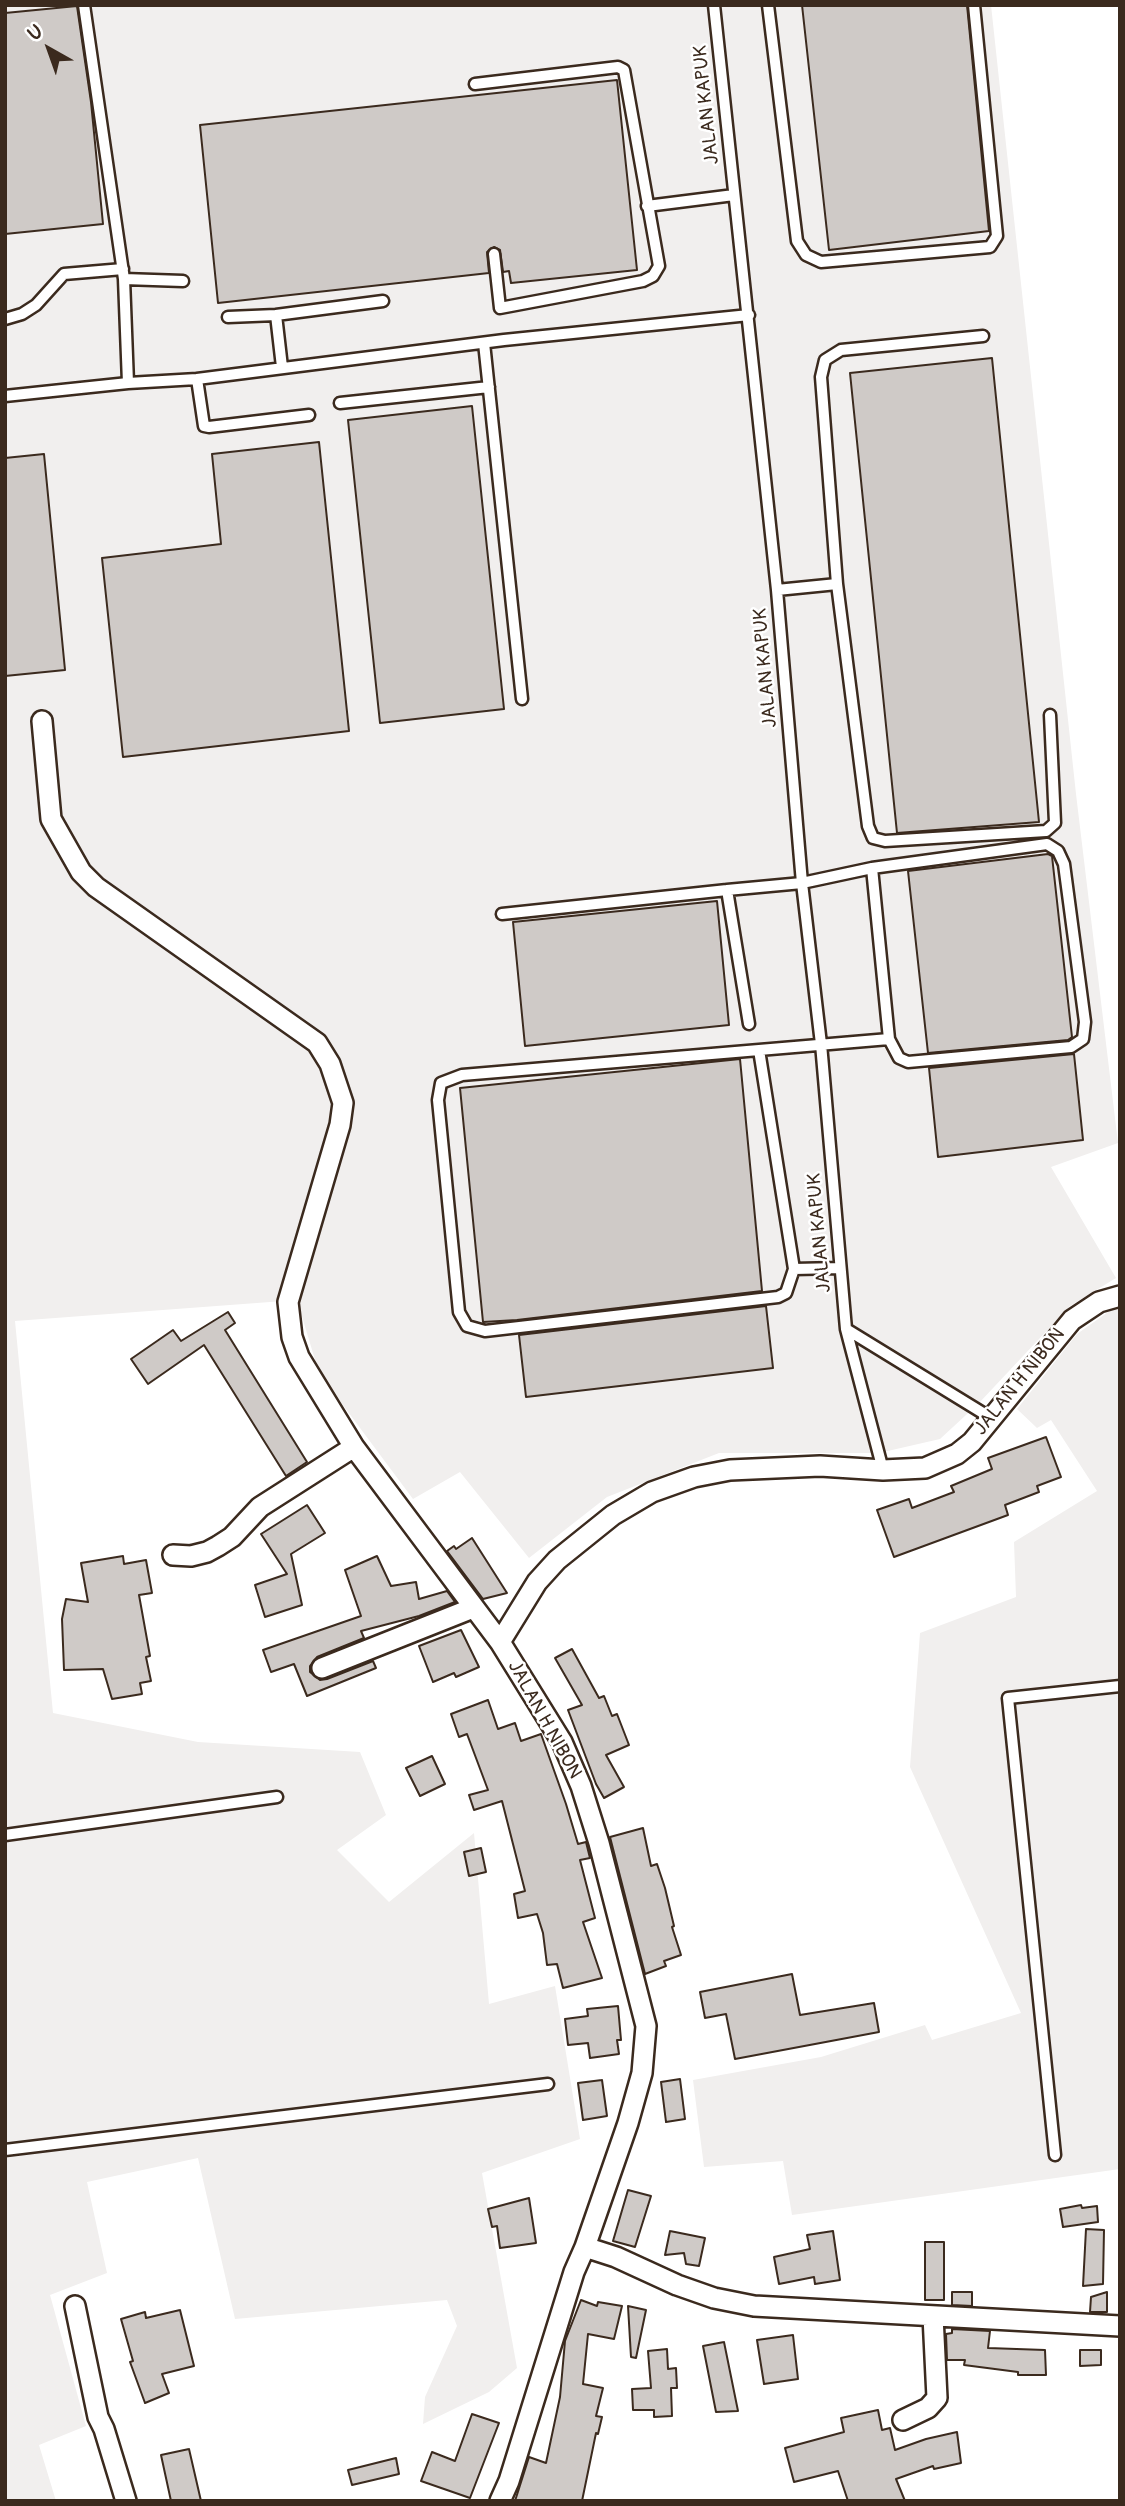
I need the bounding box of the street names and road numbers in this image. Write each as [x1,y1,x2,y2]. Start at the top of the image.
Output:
street label: JALAN KAPUK [689,44,725,166]
street label: JALAN KAPUK [749,607,783,729]
street label: JALAN KAPUK [803,1172,837,1294]
street label: JALAN H NIBON [970,1324,1070,1440]
street label: JALAN H NIBON [502,1657,586,1783]

